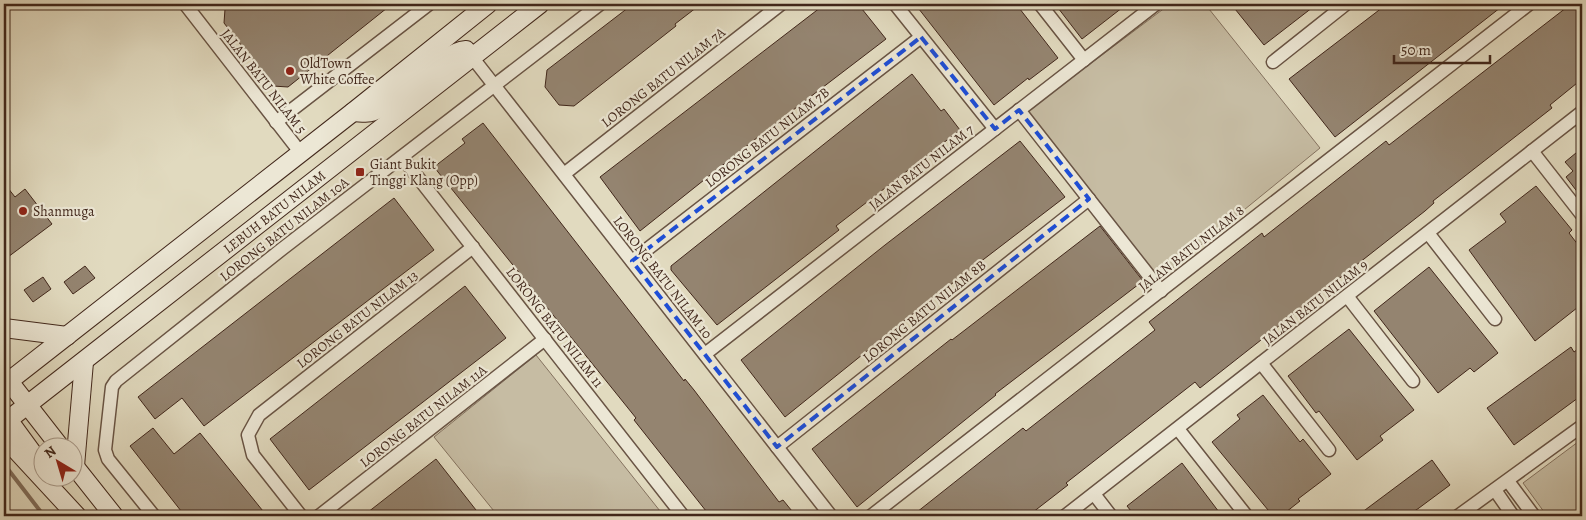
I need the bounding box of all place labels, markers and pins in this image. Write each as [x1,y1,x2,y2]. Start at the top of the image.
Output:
place label: OldTown White Coffee [299,54,375,89]
marker: OldTown White Coffee [284,65,296,77]
place label: Giant Bukit Tinggi Klang (Opp) [370,155,478,190]
marker: Giant Bukit Tinggi Klang (Opp) [354,166,366,178]
place label: Shanmuga [33,202,95,221]
marker: Shanmuga [17,205,29,217]

